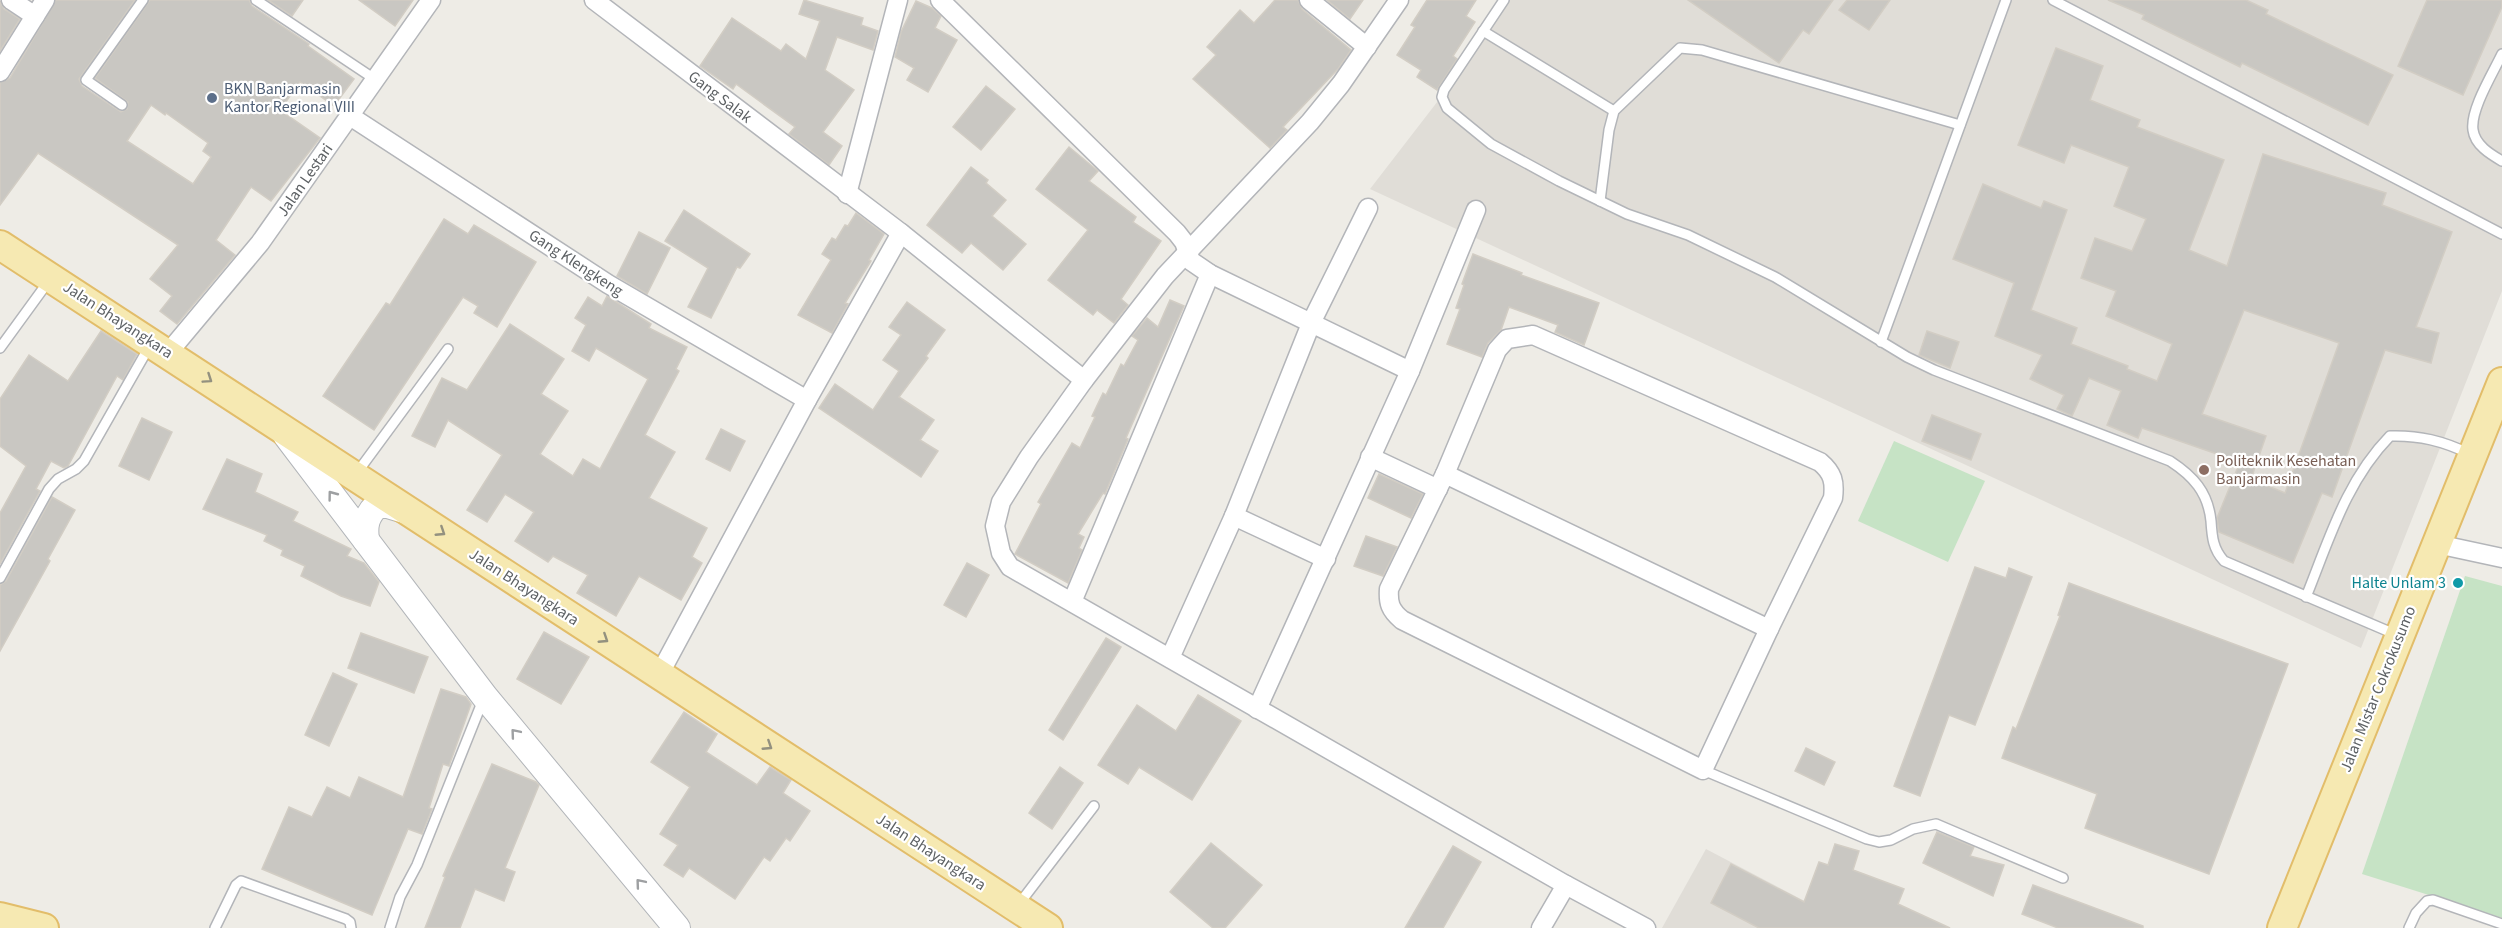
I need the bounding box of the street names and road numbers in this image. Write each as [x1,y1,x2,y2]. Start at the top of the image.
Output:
street label: Gang Salak [684,66,756,128]
street label: Jalan Lestari [272,139,338,221]
street label: Gang Klengkeng [525,224,627,302]
street label: Jalan Bhayangkara [59,276,177,364]
street label: Jalan Bhayangkara [465,543,583,631]
street label: Jalan Mistar Cokrokusumo [2335,603,2421,775]
street label: Jalan Bhayangkara [872,808,990,896]

